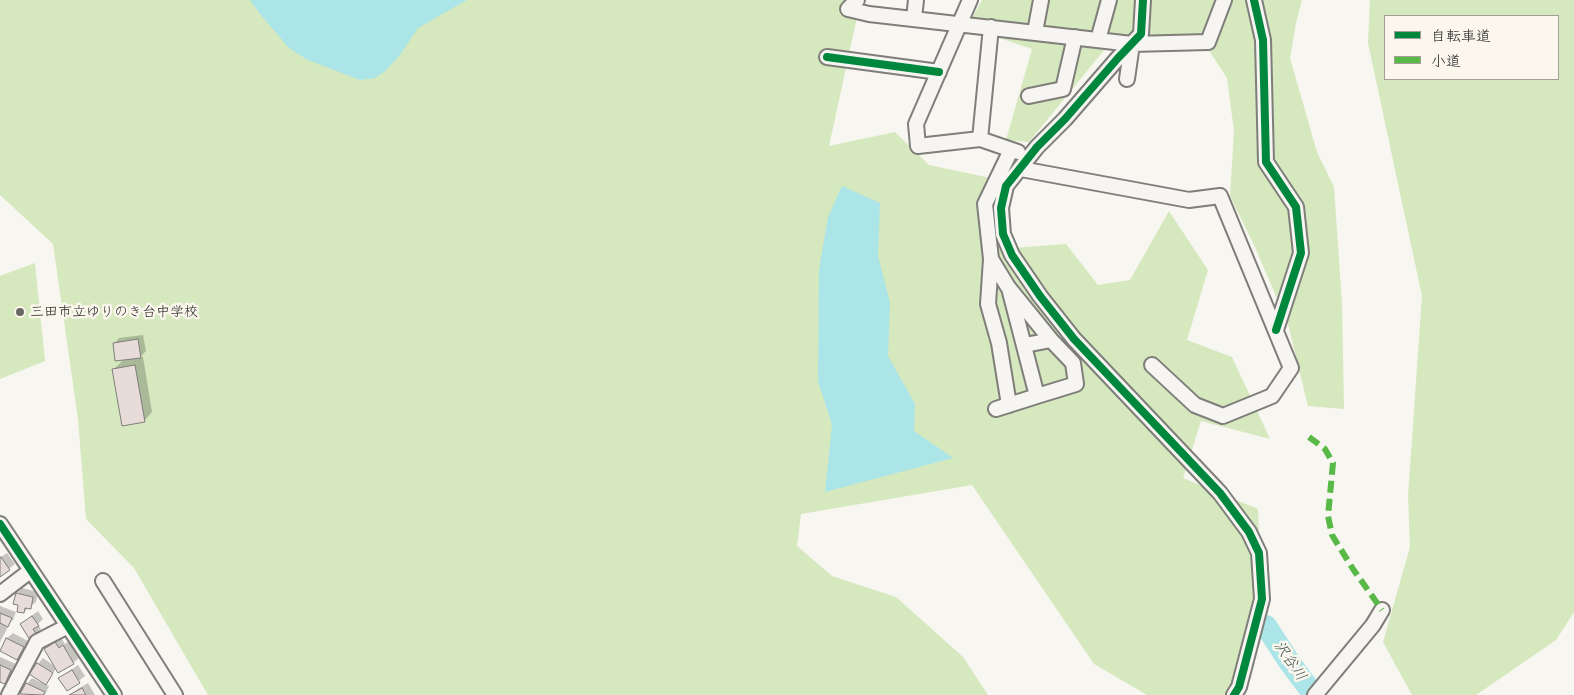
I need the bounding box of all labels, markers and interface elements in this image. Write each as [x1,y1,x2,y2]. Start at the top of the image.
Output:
legend [1384,15,1559,80]
text: 自転車道 [1431,27,1491,45]
text: 小道 [1431,52,1461,70]
place label: 三田市立ゆりのき台中学校 [30,304,198,320]
marker: 三田市立ゆりのき台中学校 [14,306,26,318]
water label: 沢谷川 [1270,637,1310,685]

